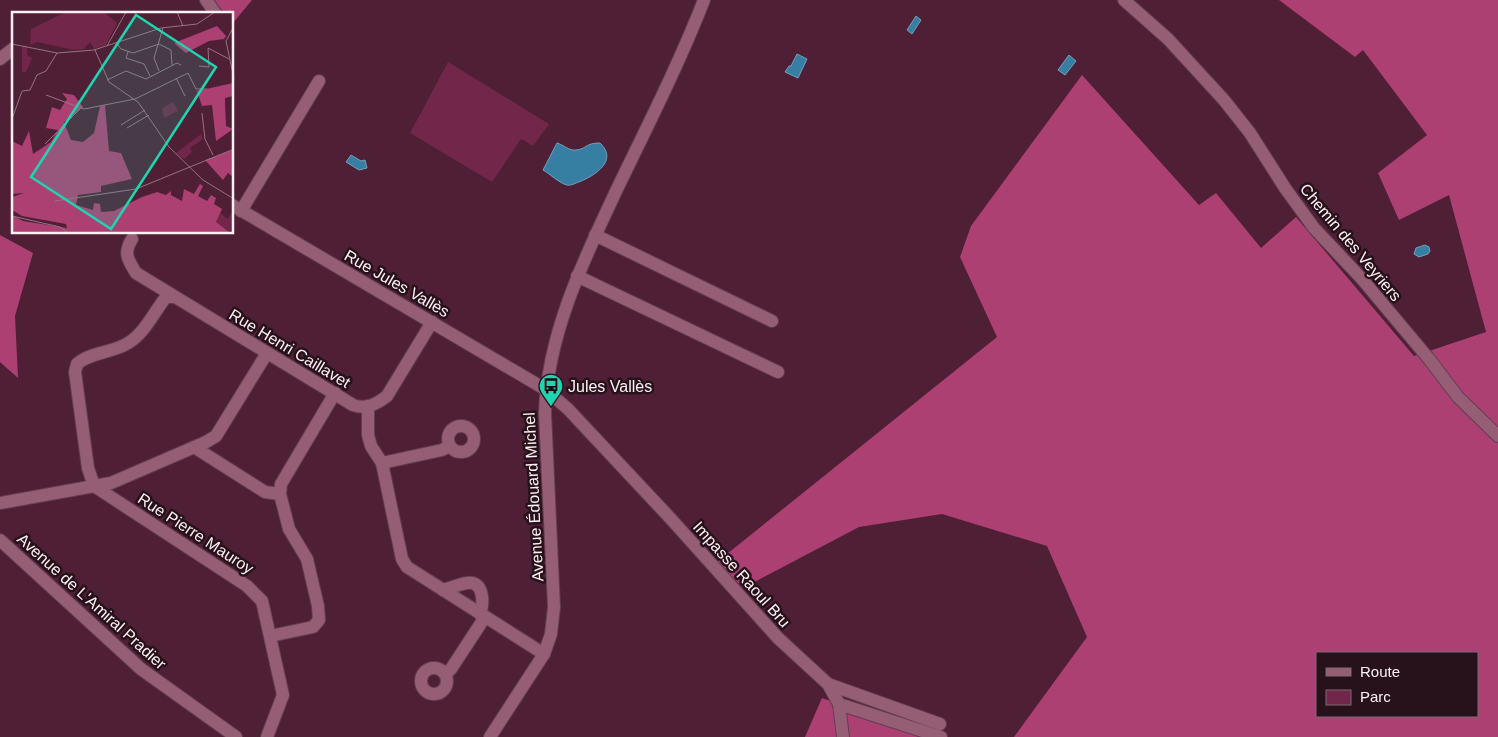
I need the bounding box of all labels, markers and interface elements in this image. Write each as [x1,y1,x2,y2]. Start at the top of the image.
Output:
inset map [12,12,234,234]
street label: Chemin des Veyriers [1297,180,1405,304]
street label: Rue Jules Vallès [341,247,452,320]
street label: Rue Henri Caillavet [226,306,354,391]
bus stop icon: Jules Vallès [538,373,564,407]
place label: Jules Vallès [568,378,652,395]
street label: Avenue Édouard Michel [520,412,546,582]
street label: Rue Pierre Mauroy [135,490,257,577]
street label: Impasse Raoul Bru [690,518,793,631]
street label: Avenue de L'Amiral Pradier [14,530,170,673]
legend [1316,652,1478,717]
text: Route [1360,663,1400,680]
text: Parc [1360,688,1391,705]

